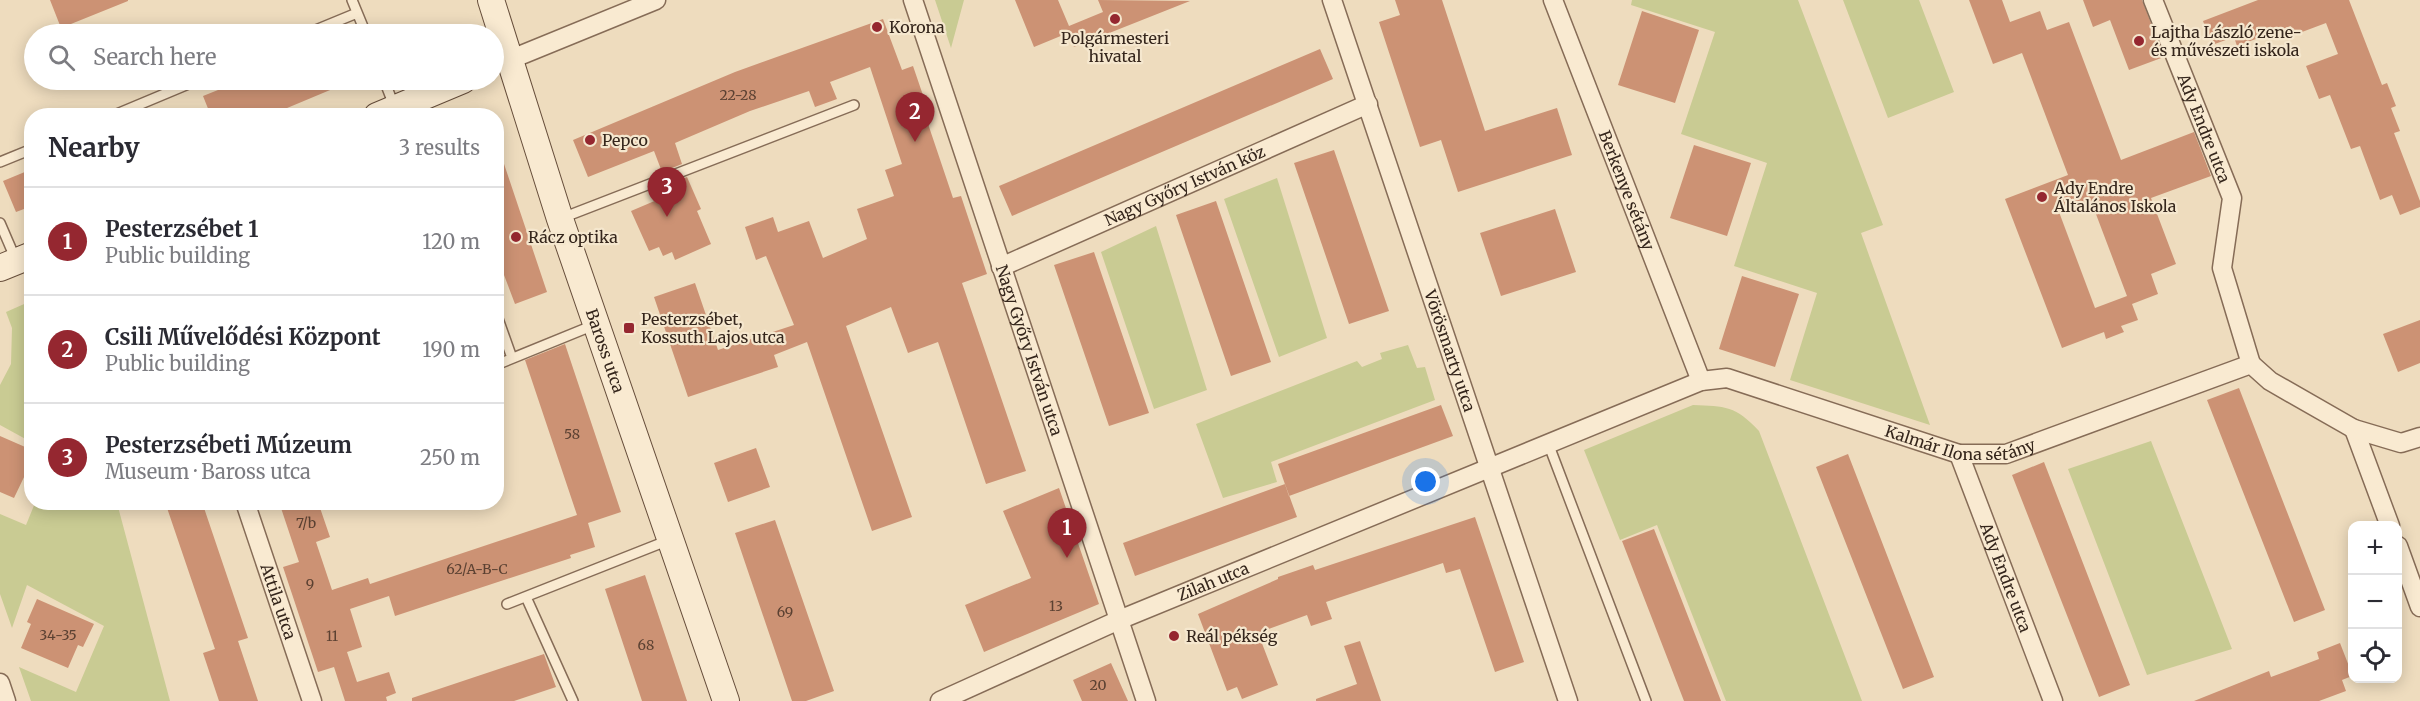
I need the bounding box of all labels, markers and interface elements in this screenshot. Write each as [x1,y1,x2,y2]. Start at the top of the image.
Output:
marker: Polgármesteri hivatal [1108,12,1122,26]
place label: Korona [889,17,945,37]
marker: Korona [870,20,884,34]
place label: Lajtha László zene- és művészeti iskola [2151,22,2302,60]
search box [24,24,504,90]
place label: Polgármesteri hivatal [1061,28,1169,66]
marker: Lajtha László zene- és művészeti iskola [2132,34,2146,48]
icon: search [45,41,78,74]
text: Search here [93,43,216,71]
street label: Ady Endre utca [2173,70,2235,186]
house number: 22-28 [719,86,757,104]
pin: 2 [896,92,934,142]
street label: Berkenye sétány [1595,127,1659,253]
place label: Pepco [602,130,648,150]
text: Nearby [48,131,140,164]
marker: Pepco [583,133,597,147]
text: 3 results [399,135,480,160]
street label: Nagy Győry István köz [1101,141,1268,230]
pin: 3 [648,168,686,217]
place label: Ady Endre Általános Iskola [2053,178,2177,216]
marker: Ady Endre Általános Iskola [2035,190,2049,204]
text: Pesterzsébet 1 [105,215,259,243]
place label: Rácz optika [528,227,618,247]
text: 1 [63,229,72,254]
text: 120 m [422,229,480,254]
marker: Rácz optika [509,230,523,244]
text: Public building [105,243,250,268]
street label: Nagy Győry István utca [992,262,1067,439]
street label: Vörösmarty utca [1420,286,1480,414]
street label: Baross utca [582,306,629,396]
place label: Pesterzsébet, Kossuth Lajos utca [641,309,785,347]
marker: Pesterzsébet, Kossuth Lajos utca [622,321,636,335]
text: Csili Művelődési Központ [105,323,381,351]
text: 2 [62,337,73,362]
text: 190 m [422,337,480,362]
text: Public building [105,351,250,376]
street label: Kalmár Ilona sétány [1883,420,2039,465]
house number: 58 [564,425,580,443]
text: Pesterzsébeti Múzeum [105,431,352,459]
text: 3 [62,445,73,470]
text: 250 m [420,445,480,470]
text: Museum · Baross utca [105,459,311,484]
your location [1411,467,1440,496]
pin: 1 [1048,508,1086,558]
house number: 7/b [296,514,316,532]
street label: Ady Endre utca [1976,519,2036,635]
map controls [2348,521,2402,683]
button: + [2348,521,2402,575]
street label: Zilah utca [1174,558,1252,605]
street label: Attila utca [256,560,301,642]
house number: 62/A-B-C [446,560,508,578]
house number: 9 [306,575,314,593]
button: − [2348,575,2402,629]
house number: 13 [1049,597,1063,615]
house number: 69 [777,603,793,621]
house number: 34-35 [39,626,77,644]
place label: Reál pékség [1186,626,1278,646]
house number: 11 [326,627,338,645]
marker: Reál pékség [1167,629,1181,643]
button: locate [2348,629,2402,683]
house number: 68 [638,636,654,654]
house number: 20 [1089,676,1107,694]

